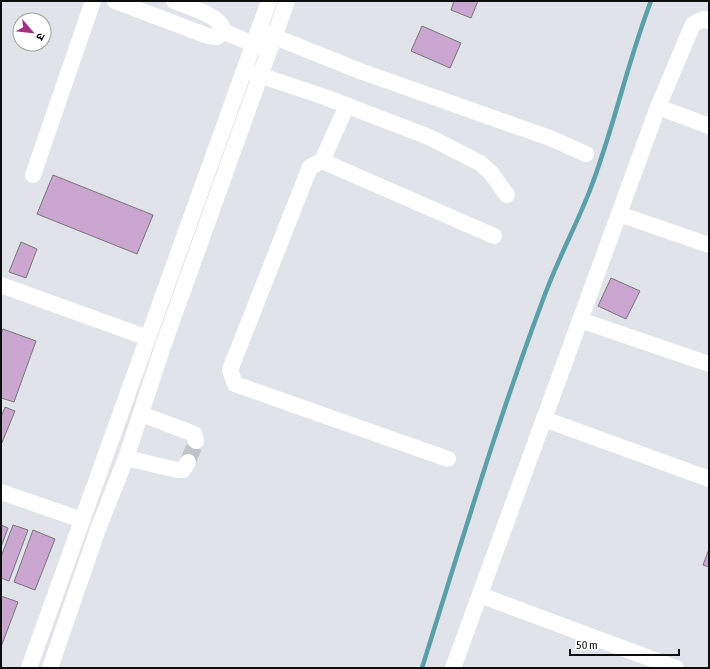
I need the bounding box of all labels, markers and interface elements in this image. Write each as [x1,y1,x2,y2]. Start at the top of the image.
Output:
north arrow [12,12,52,52]
text: उ [34,31,48,43]
scale bar [570,631,679,657]
text: 50 m [576,638,598,652]

